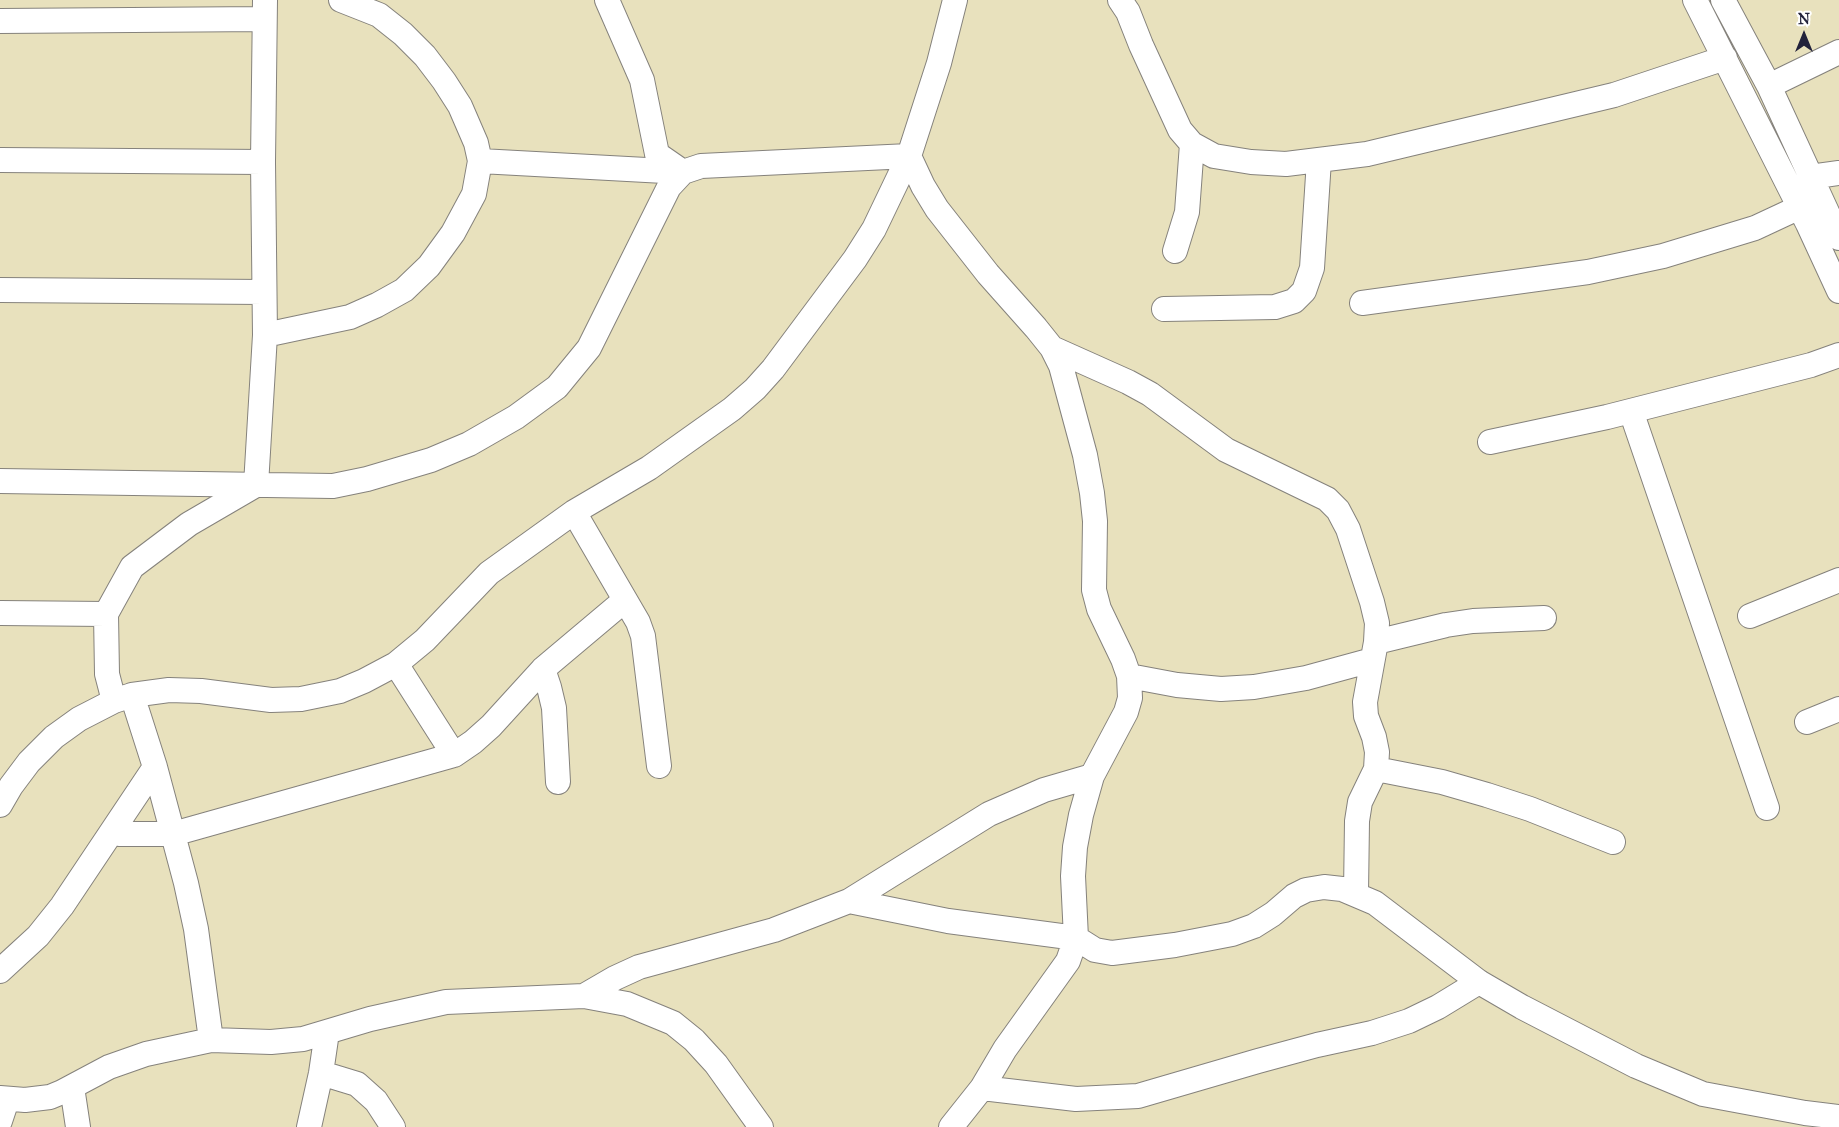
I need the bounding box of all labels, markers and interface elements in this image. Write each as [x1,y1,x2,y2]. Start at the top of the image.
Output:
north arrow [1779,10,1829,60]
text: N [1798,11,1810,28]

